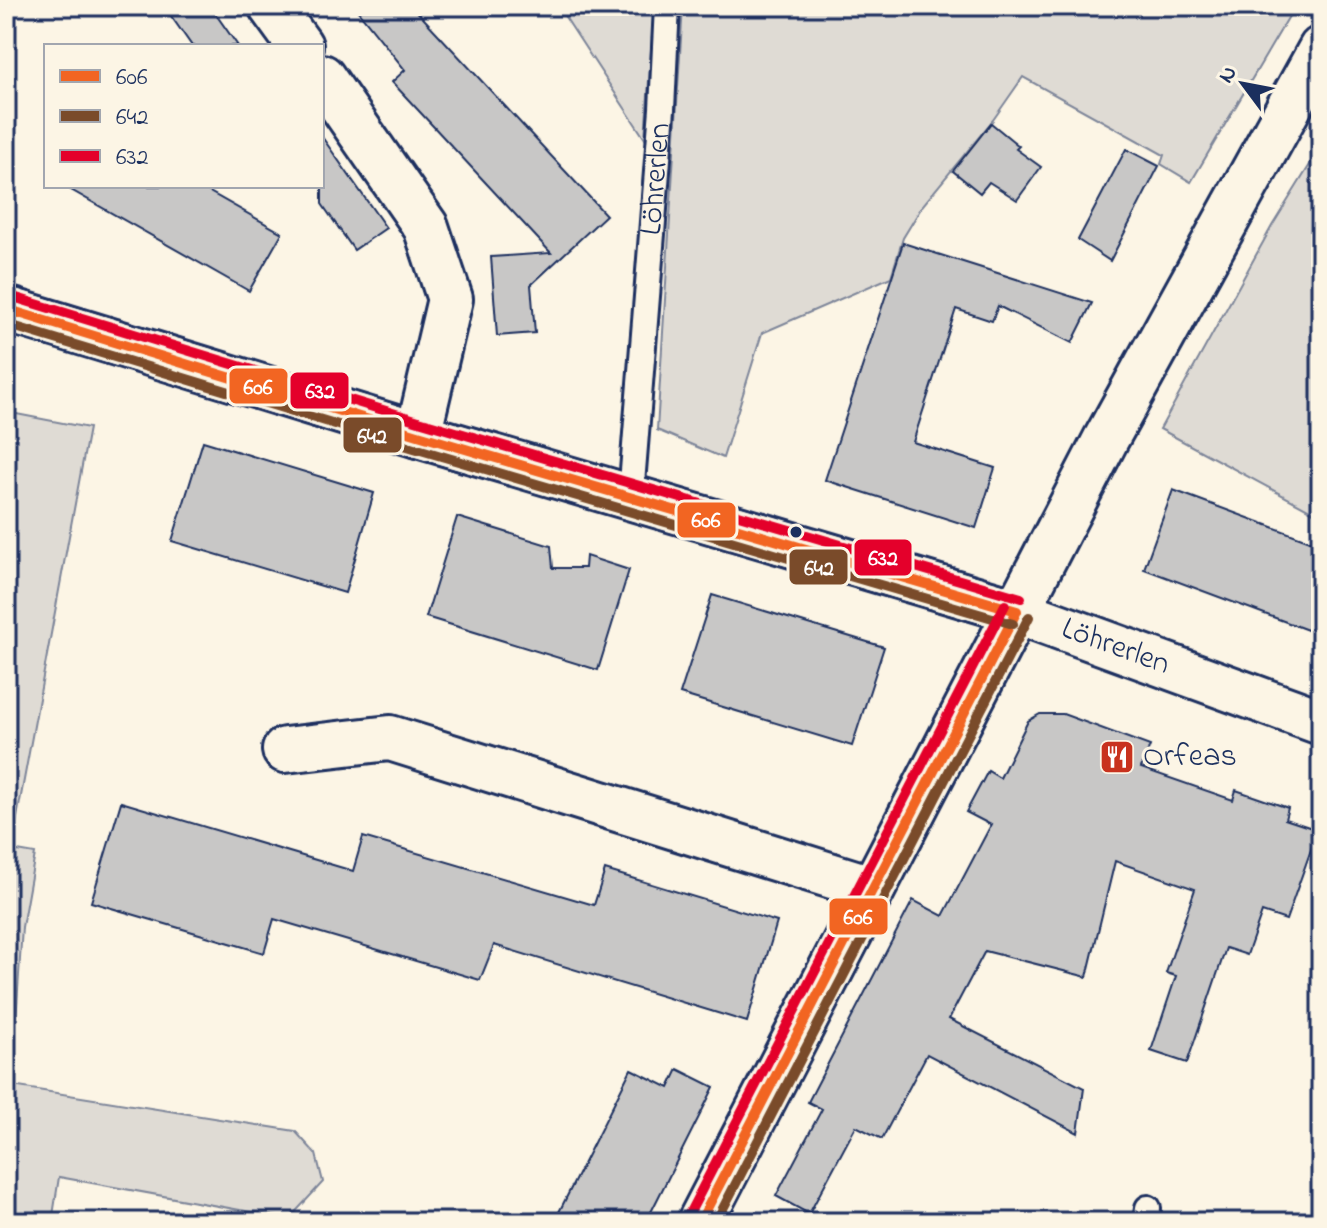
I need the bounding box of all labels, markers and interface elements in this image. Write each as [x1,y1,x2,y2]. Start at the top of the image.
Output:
legend [44,44,324,188]
north arrow [1203,44,1283,124]
text: N [1211,60,1246,90]
text: 606 [116,61,148,96]
text: 642 [116,101,148,136]
street label: Löhrerlen [628,121,684,237]
text: 632 [116,141,148,176]
line badge: 606 [228,367,289,405]
line badge: 632 [289,371,350,410]
text: 606 [244,373,273,405]
text: 632 [305,377,335,409]
line badge: 642 [342,416,403,454]
text: 642 [357,422,387,454]
line badge: 606 [676,501,737,539]
text: 606 [692,506,721,538]
unlabelled marker [788,524,804,540]
line badge: 632 [853,538,913,577]
text: 632 [868,544,898,576]
line badge: 642 [788,548,849,586]
text: 642 [804,554,834,586]
street label: Löhrerlen [1055,606,1176,688]
place label: Orfeas [1143,734,1237,781]
restaurant icon: Orfeas [1098,738,1136,776]
line badge: 606 [828,897,889,936]
text: 606 [844,903,873,935]

